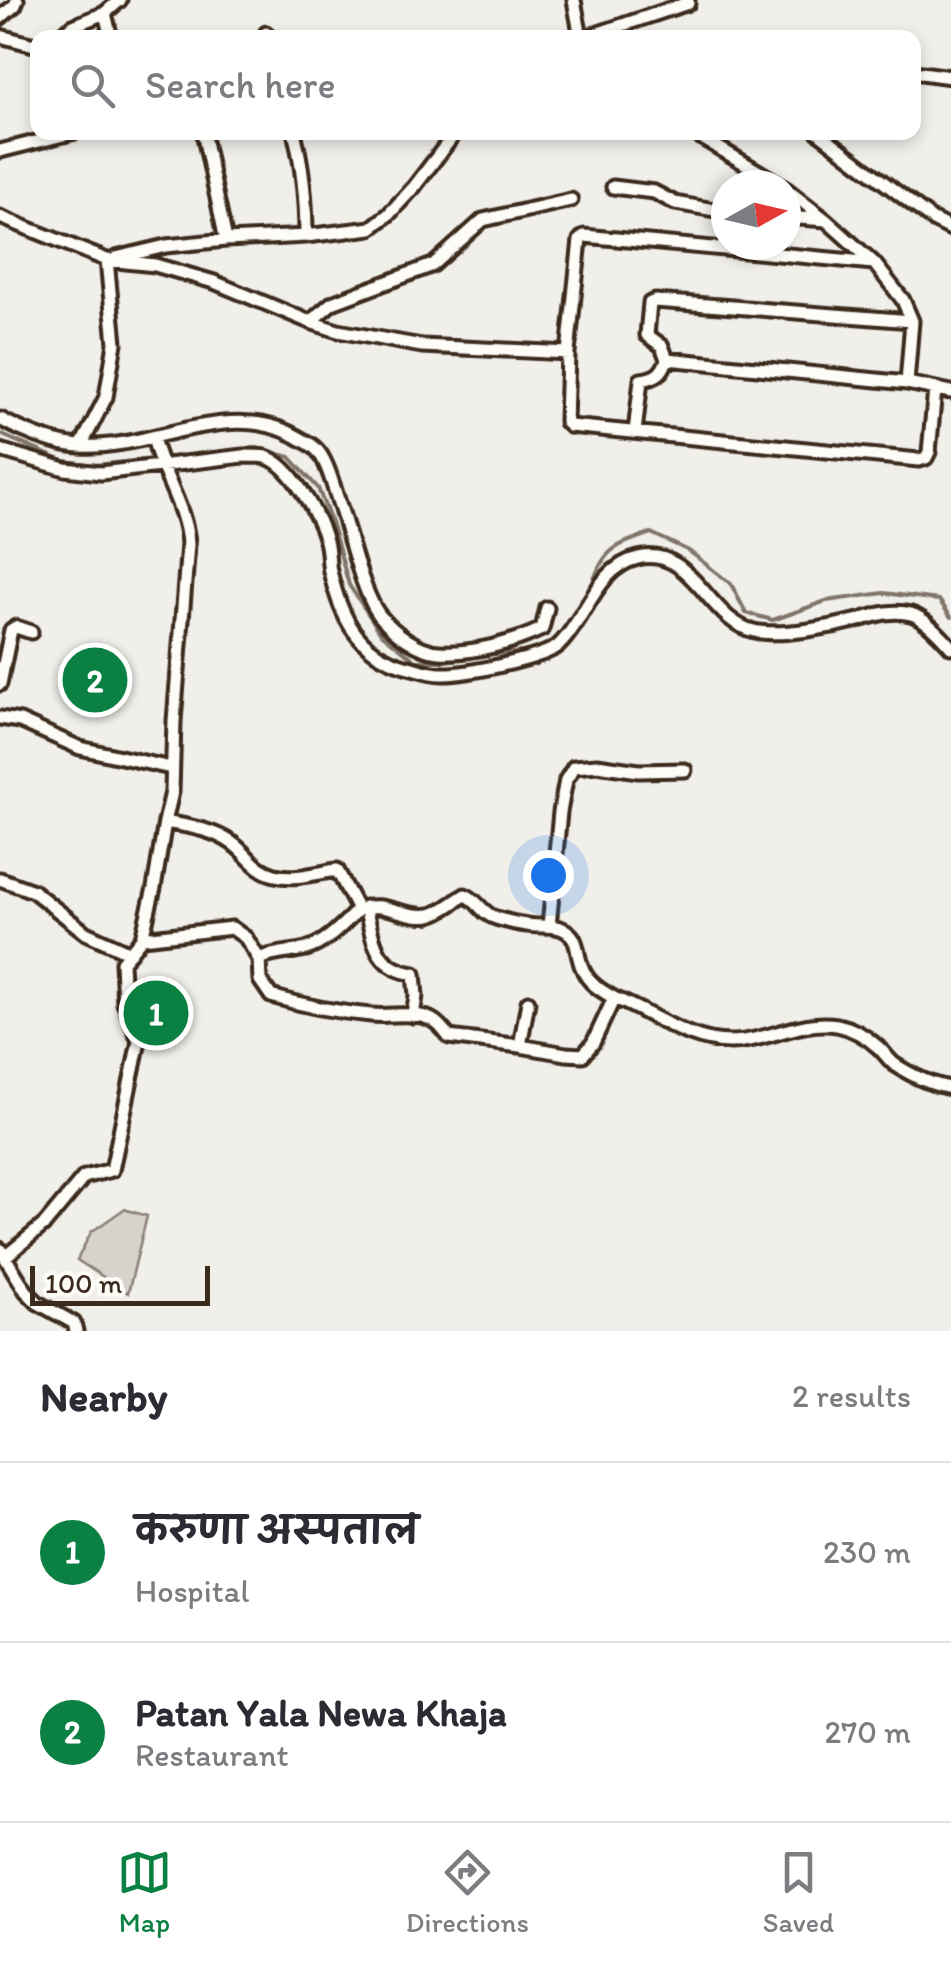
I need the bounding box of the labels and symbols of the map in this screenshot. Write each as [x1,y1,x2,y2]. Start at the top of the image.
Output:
north arrow [711,170,801,260]
pin: 2 [62,642,128,718]
your location [523,850,574,901]
pin: 1 [124,976,188,1050]
scale bar [30,1261,210,1306]

